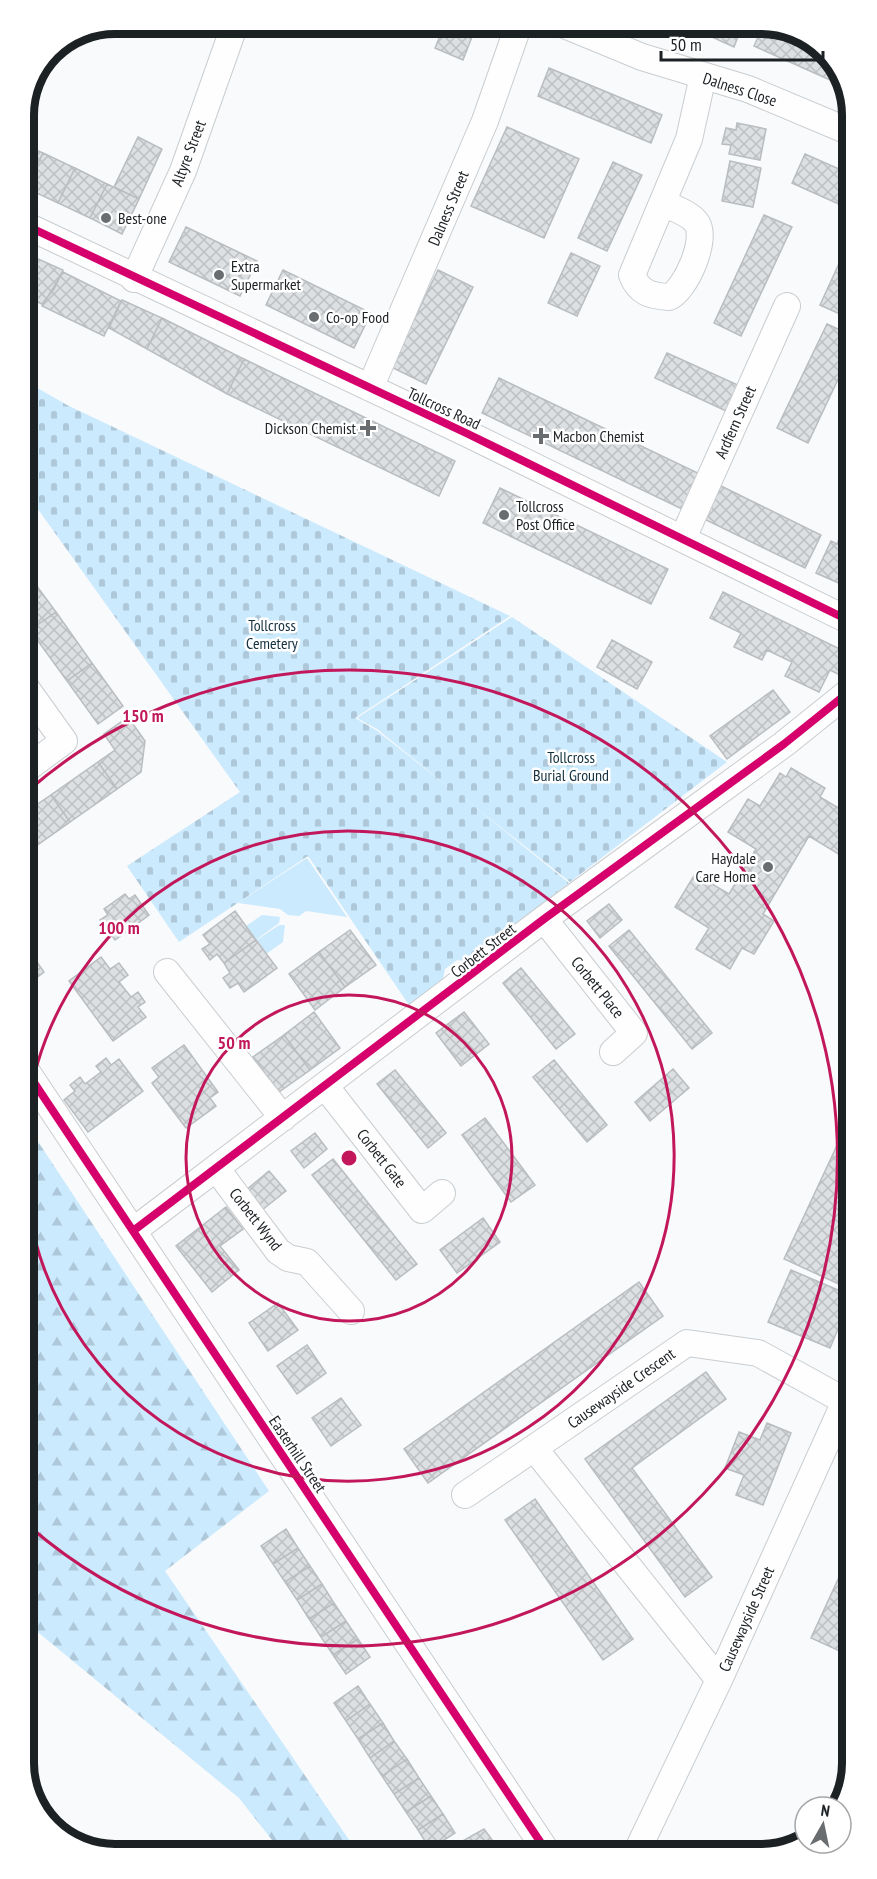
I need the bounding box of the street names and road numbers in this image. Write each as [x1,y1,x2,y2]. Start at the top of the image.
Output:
street label: Dalness Close [701,68,779,110]
street label: Altyre Street [166,117,210,189]
street label: Dalness Street [423,167,473,248]
street label: Tollcross Road [404,382,484,434]
street label: Ardfern Street [710,382,760,461]
street label: Corbett Street [446,918,520,982]
street label: Corbett Place [567,952,629,1022]
street label: Corbett Gate [353,1125,411,1191]
street label: Corbett Wynd [225,1184,287,1254]
street label: Causewayside Crescent [563,1343,679,1433]
street label: Easterhill Street [265,1412,331,1497]
street label: Causewayside Street [714,1563,778,1675]

